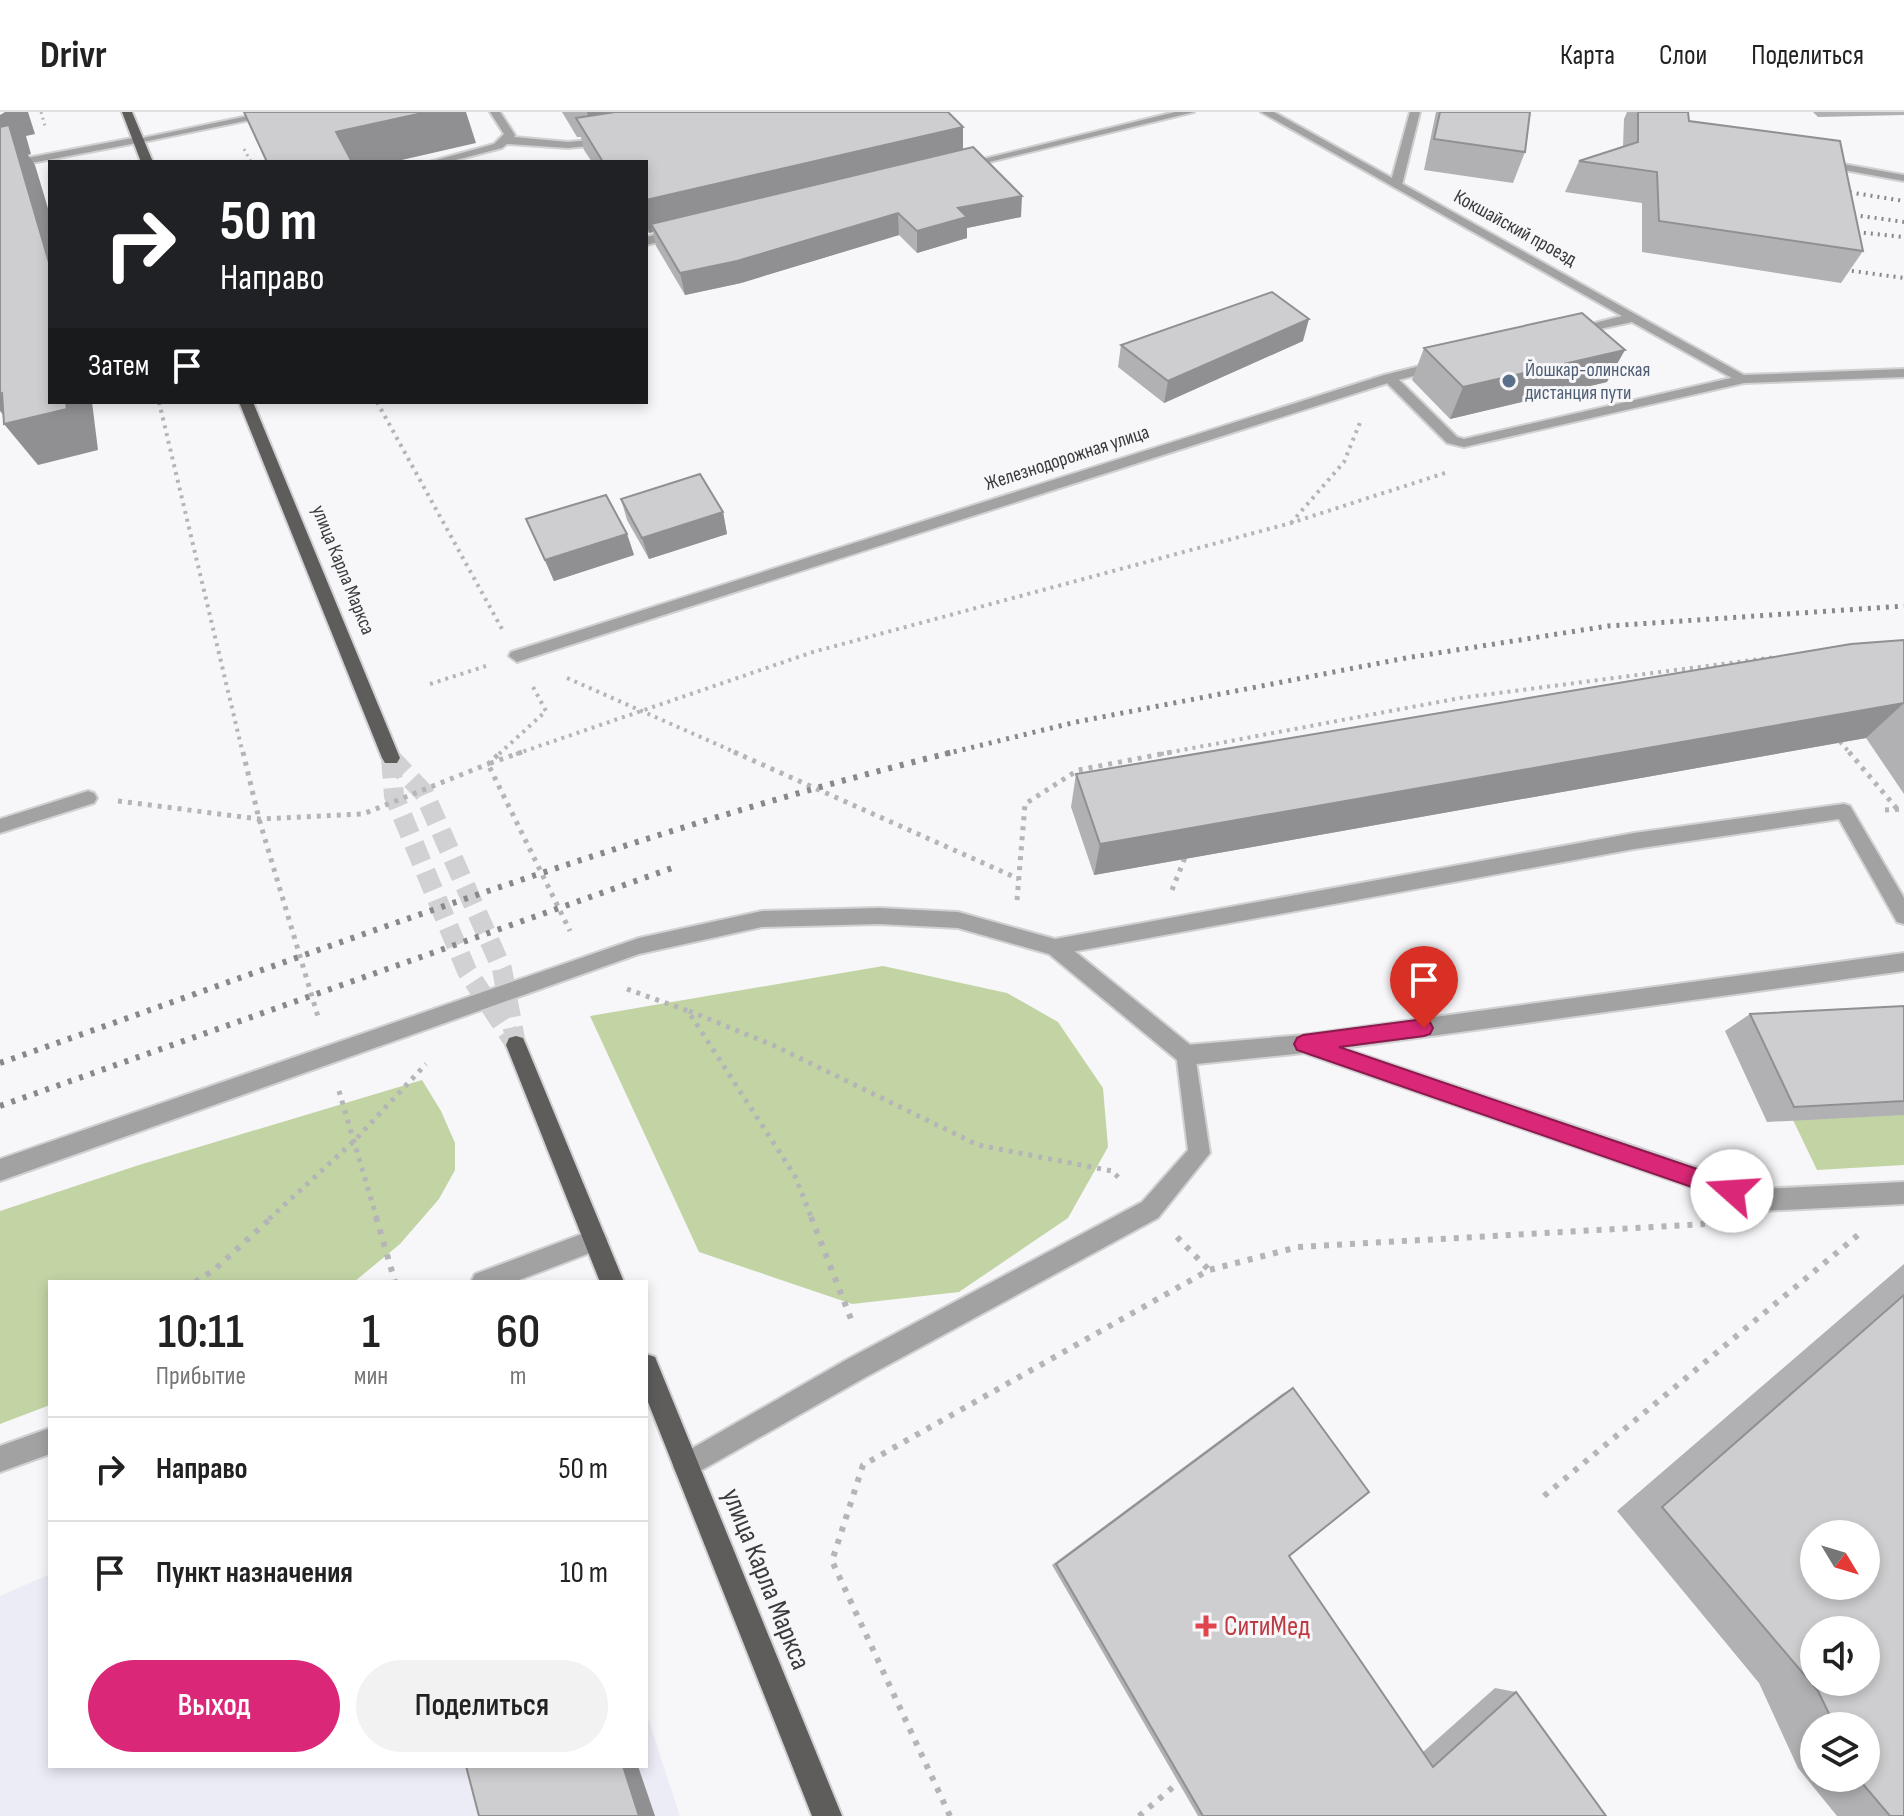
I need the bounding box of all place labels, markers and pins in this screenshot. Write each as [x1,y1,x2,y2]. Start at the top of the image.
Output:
place label: Йошкар-олинская дистанция пути [1525,358,1650,405]
marker: Йошкар-олинская дистанция пути [1500,372,1518,390]
pin [1390,946,1458,1028]
place label: СитиМед [1224,1610,1310,1643]
marker: СитиМед [1195,1615,1217,1637]

